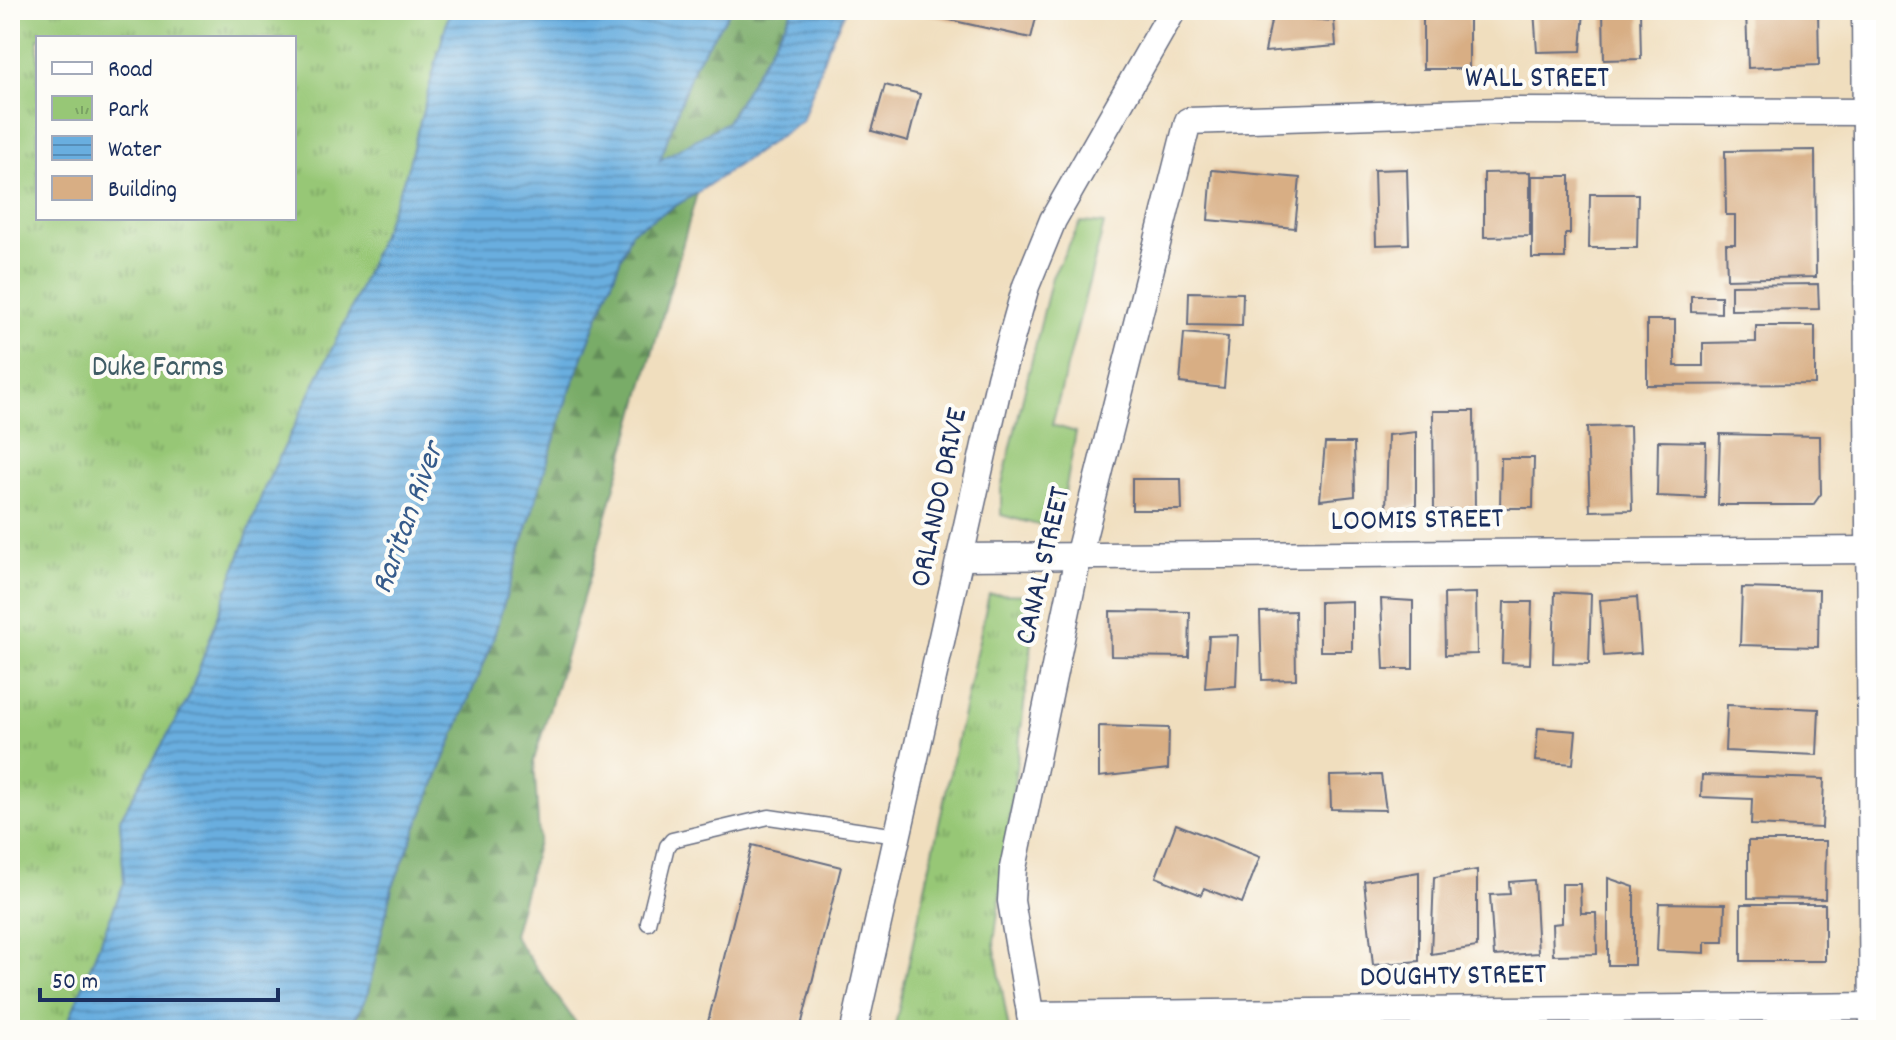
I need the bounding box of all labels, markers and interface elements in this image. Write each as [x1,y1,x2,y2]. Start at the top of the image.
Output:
legend [36,36,296,220]
text: Road [108,54,153,88]
street label: WALL STREET [1465,59,1609,102]
text: Park [108,94,149,128]
text: Water [108,134,161,168]
text: Building [108,174,177,208]
park label: Duke Farms [92,348,224,391]
street label: ORLANDO DRIVE [901,404,981,592]
water label: Raritan River [361,434,460,601]
street label: CANAL STREET [1006,483,1084,649]
street label: LOOMIS STREET [1330,499,1504,545]
scale bar [40,952,278,1002]
street label: DOUGHTY STREET [1359,955,1547,1001]
text: 50 m [52,966,98,1000]

